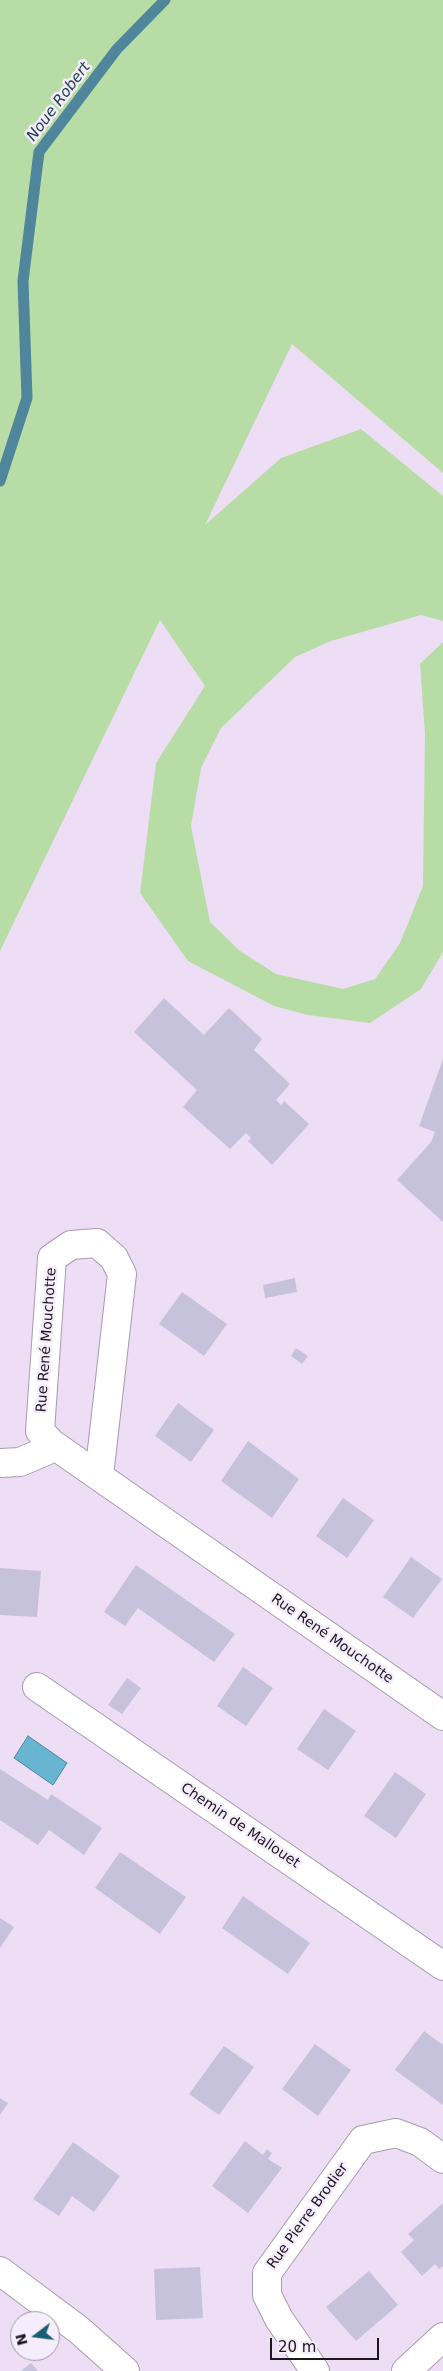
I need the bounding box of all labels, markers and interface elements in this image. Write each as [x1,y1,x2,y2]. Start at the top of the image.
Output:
water label: Noue Robert [23,59,95,145]
street label: Rue René Mouchotte [34,1267,60,1413]
street label: Rue René Mouchotte [268,1591,396,1687]
street label: Chemin de Mallouet [177,1780,303,1872]
street label: Rue Pierre Brodier [264,2160,352,2272]
north arrow [10,2311,60,2361]
scale bar [273,2328,382,2360]
text: N [12,2332,31,2347]
text: 20 m [278,2338,316,2356]

